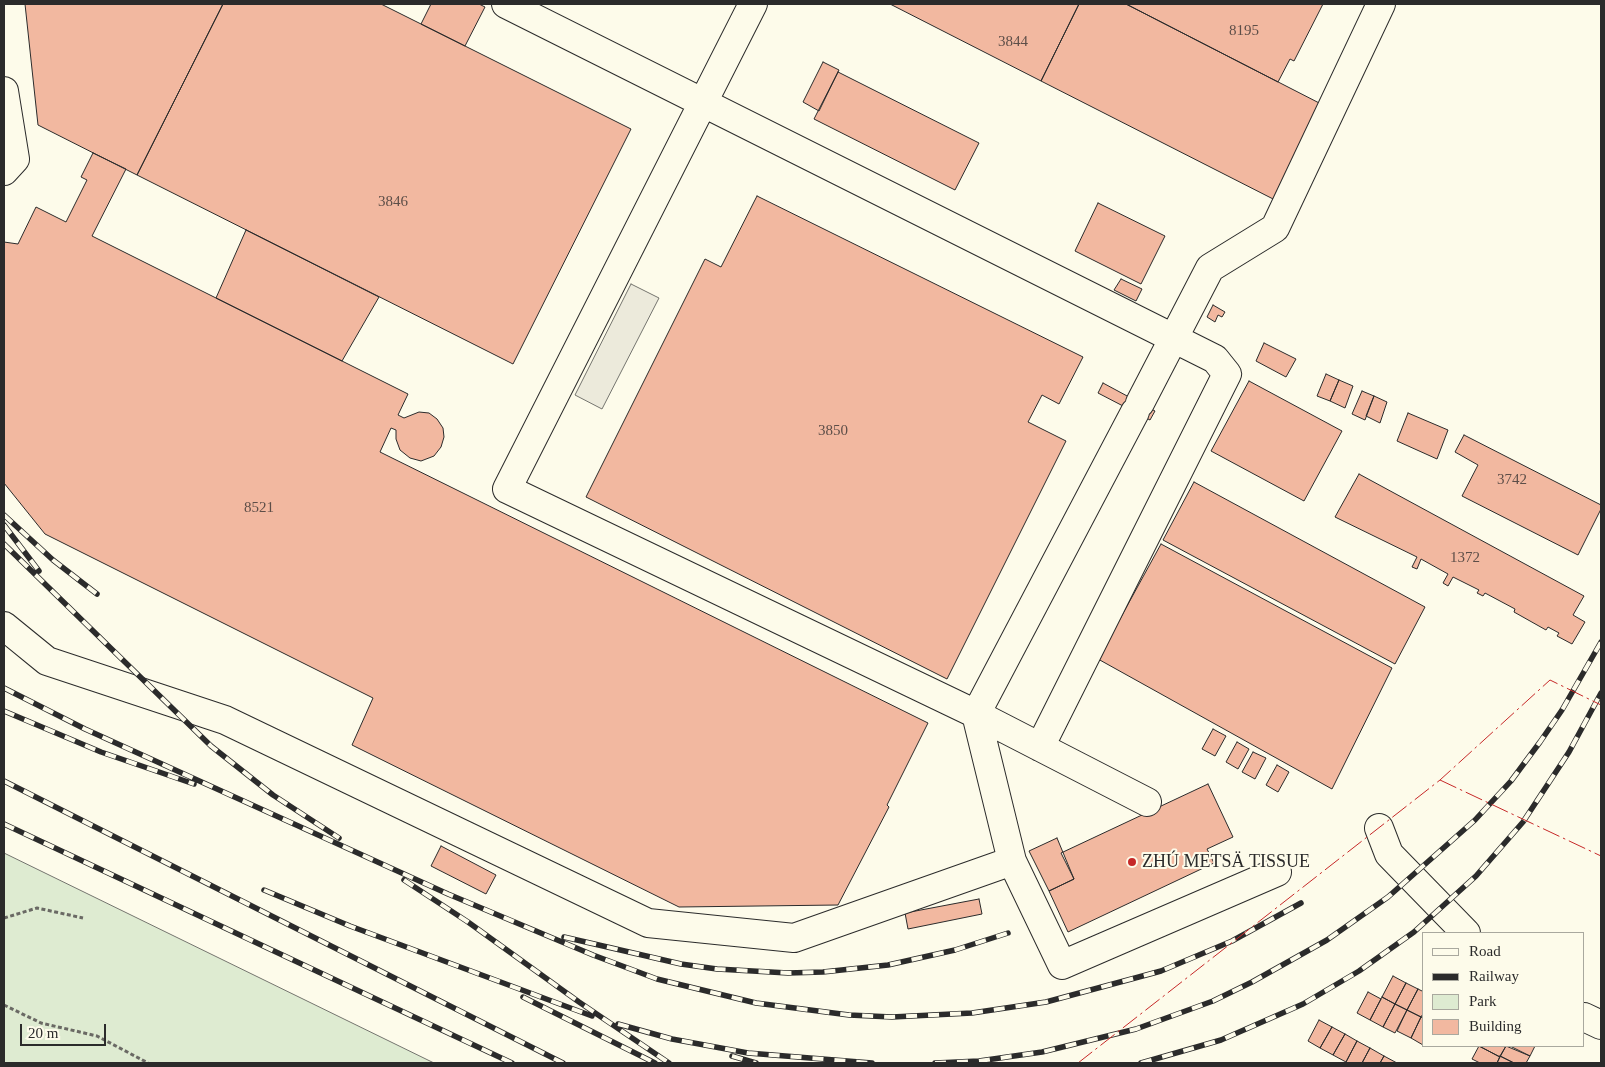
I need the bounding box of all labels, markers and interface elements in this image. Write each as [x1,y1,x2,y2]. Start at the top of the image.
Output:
house number: 8195 [1229,22,1259,40]
house number: 3844 [998,33,1028,51]
house number: 3846 [378,193,408,211]
house number: 3850 [818,422,848,440]
house number: 3742 [1497,471,1527,489]
house number: 8521 [244,499,274,517]
house number: 1372 [1450,549,1480,567]
place label: ZHÚ METSÄ TISSUE [1142,851,1310,873]
marker: ZHÚ METSÄ TISSUE [1126,856,1138,868]
legend [1422,932,1585,1047]
text: Road [1469,943,1501,959]
text: Railway [1469,968,1519,984]
text: Park [1469,993,1497,1009]
scale bar [22,1014,109,1046]
text: Building [1469,1018,1522,1034]
text: 20 m [28,1025,58,1041]

